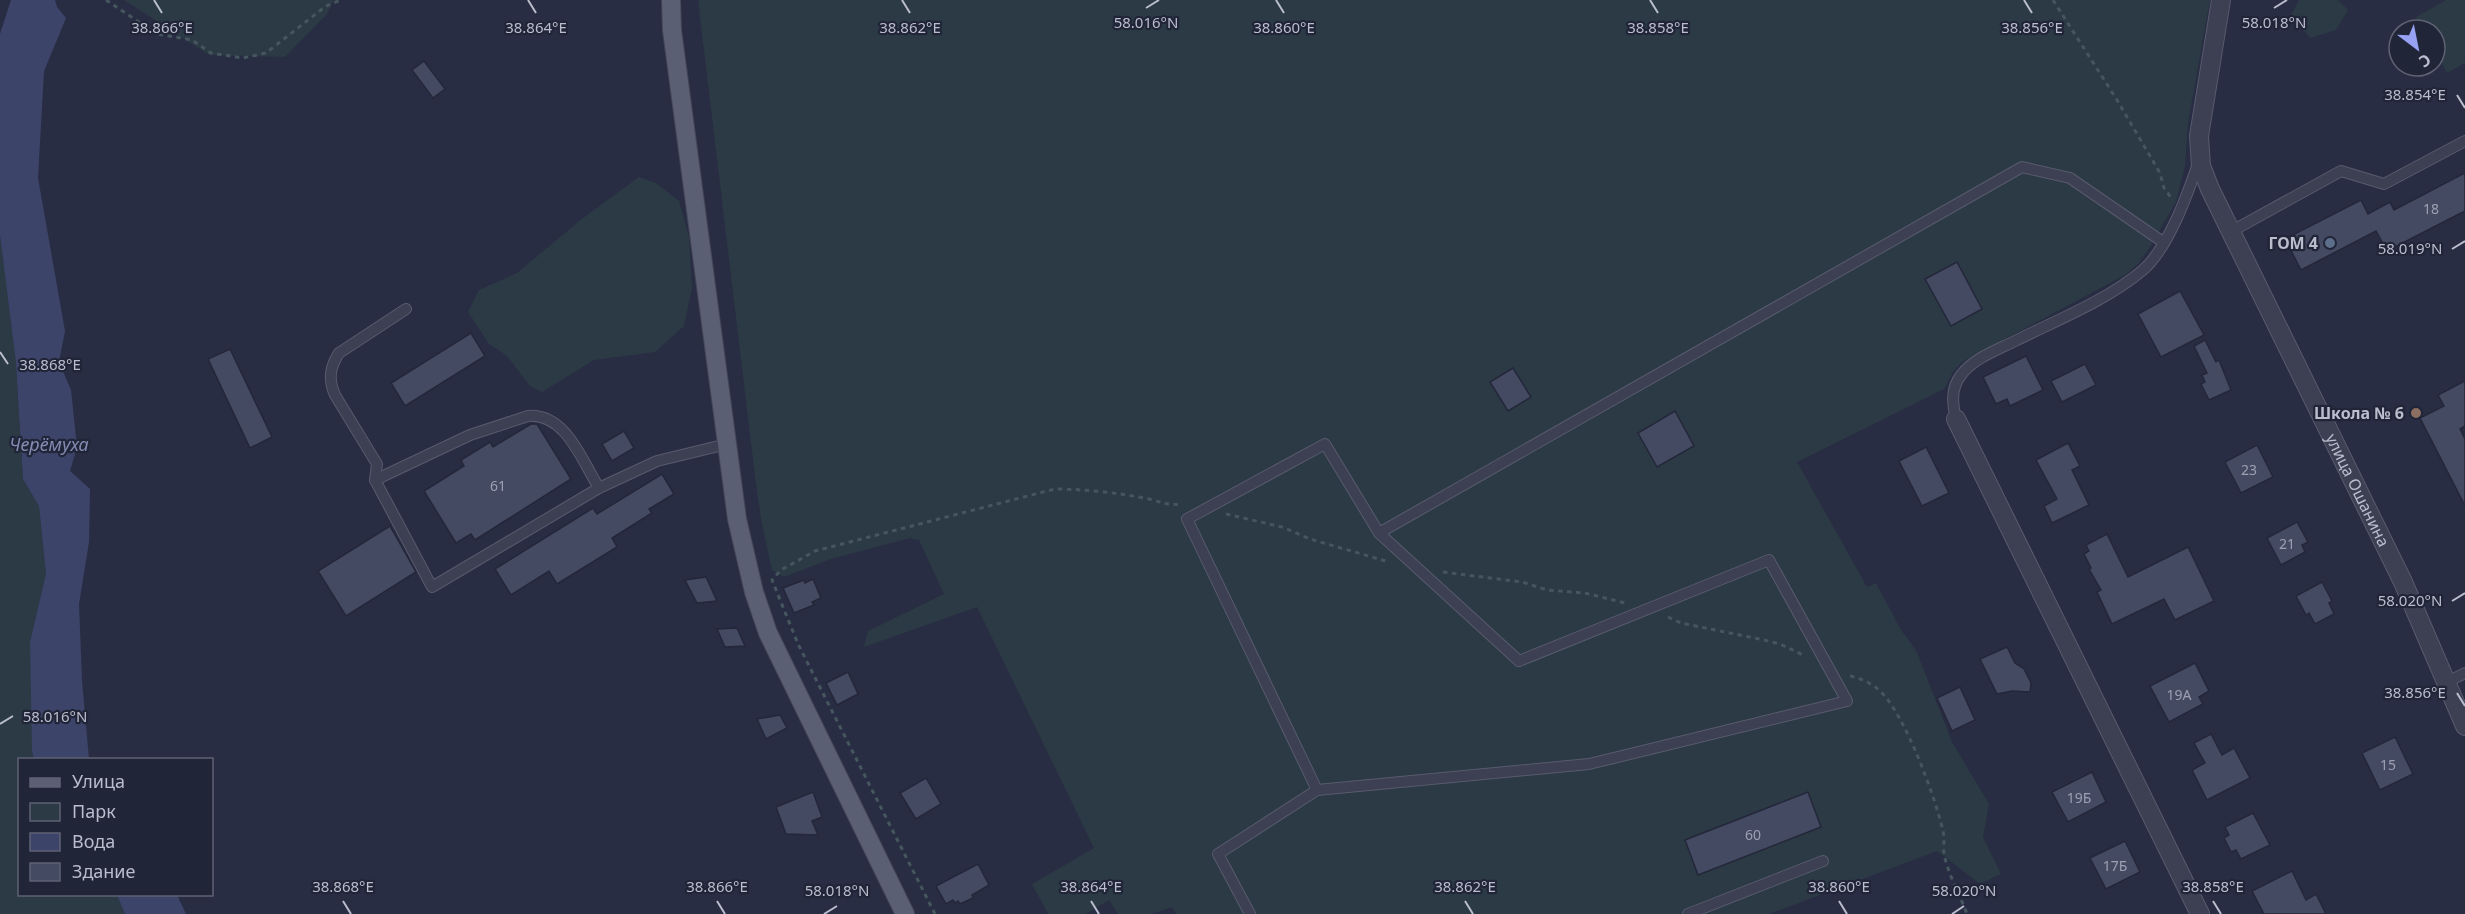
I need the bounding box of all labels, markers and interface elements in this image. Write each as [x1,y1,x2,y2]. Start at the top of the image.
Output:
text: 58.016°N [1114,12,1178,32]
text: 58.018°N [2242,12,2306,32]
text: 38.866°E [131,17,193,37]
text: 38.864°E [505,17,567,37]
text: 38.862°E [879,17,941,37]
text: 38.860°E [1253,17,1315,37]
text: 38.858°E [1627,17,1689,37]
text: 38.856°E [2001,17,2063,37]
north arrow [2387,18,2447,78]
text: С [2415,49,2435,73]
text: 38.854°E [2384,84,2446,104]
house number: 18 [2423,199,2439,218]
place label: ГОМ 4 [2268,232,2318,254]
marker: ГОМ 4 [2323,236,2337,250]
text: 58.019°N [2378,238,2442,258]
text: 38.868°E [19,354,81,374]
place label: Школа № 6 [2314,402,2404,424]
marker: Школа № 6 [2409,406,2423,420]
street label: улица Ошанина [2321,430,2395,550]
water label: Черёмуха [9,432,89,456]
house number: 23 [2241,460,2257,479]
house number: 61 [490,476,506,495]
house number: 21 [2279,534,2295,553]
text: 58.020°N [2378,590,2442,610]
text: 38.856°E [2384,682,2446,702]
house number: 19А [2167,685,2192,704]
text: 58.016°N [23,706,87,726]
house number: 15 [2380,755,2396,774]
legend [18,758,213,896]
text: Улица [72,769,125,793]
house number: 19Б [2067,788,2091,807]
text: Парк [72,799,116,823]
house number: 60 [1745,825,1761,844]
text: Вода [72,829,115,853]
house number: 17Б [2103,856,2127,875]
text: Здание [72,859,136,883]
text: 38.868°E [312,876,374,896]
text: 38.866°E [686,876,748,896]
text: 38.864°E [1060,876,1122,896]
text: 38.862°E [1434,876,1496,896]
text: 38.860°E [1808,876,1870,896]
text: 38.858°E [2182,876,2244,896]
text: 58.018°N [805,880,869,900]
text: 58.020°N [1932,880,1996,900]

